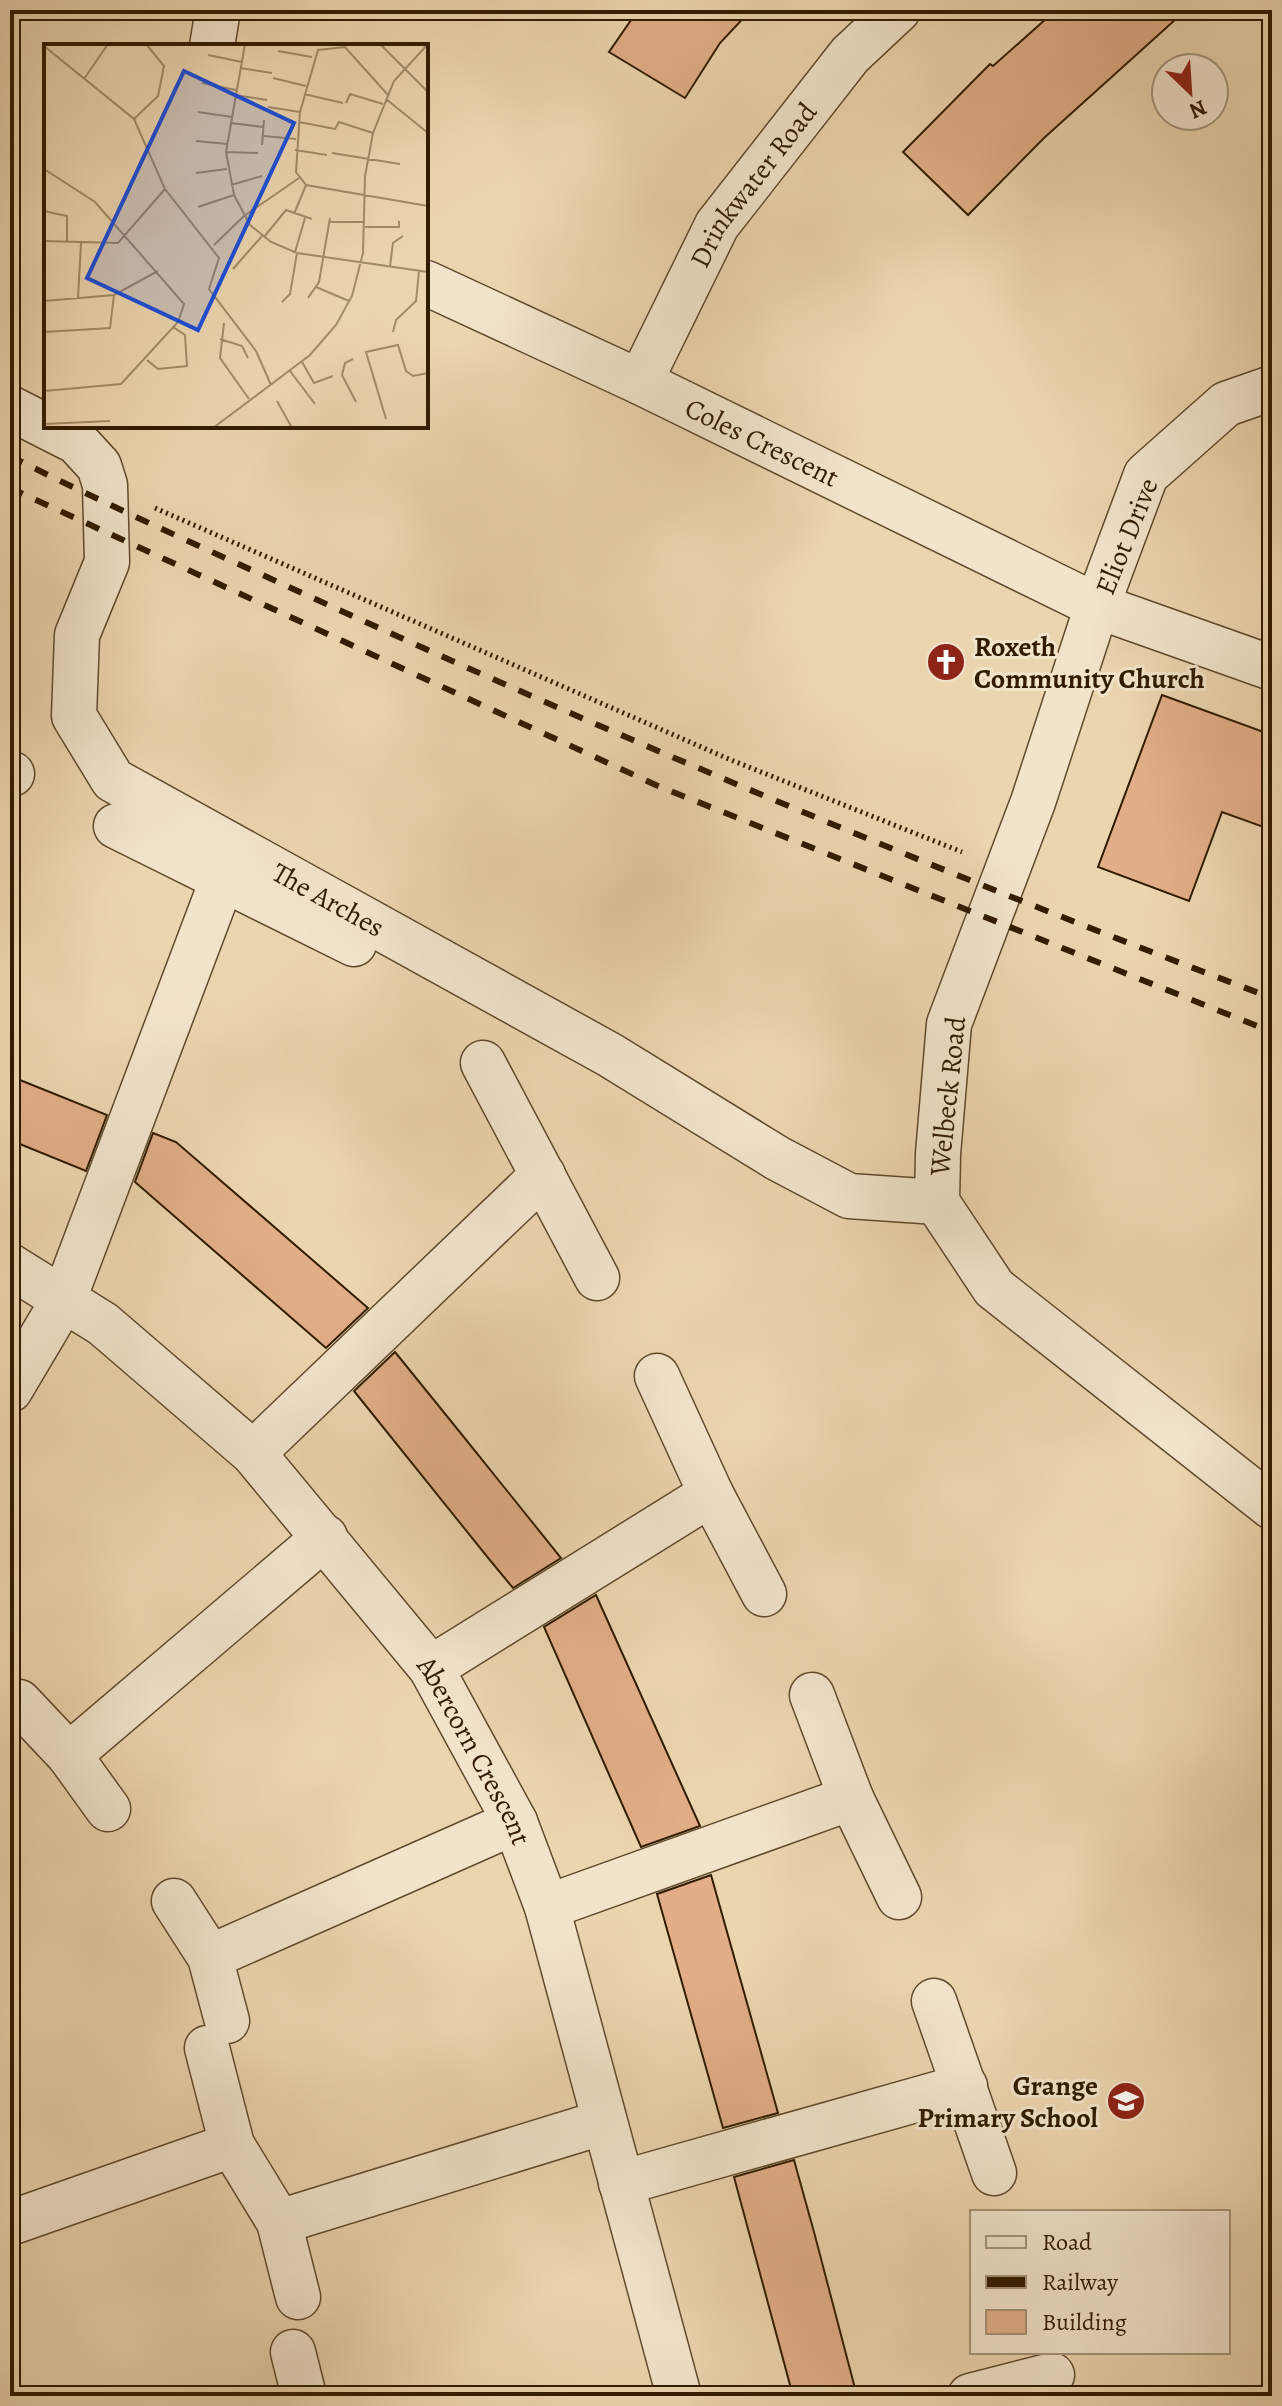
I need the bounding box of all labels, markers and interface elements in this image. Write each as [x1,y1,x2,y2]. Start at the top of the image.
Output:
inset map [44,44,428,428]
north arrow [1150,52,1230,132]
text: N [1184,92,1212,126]
street label: Drinkwater Road [681,94,827,274]
street label: Coles Crescent [679,389,845,497]
street label: Eliot Drive [1086,472,1168,600]
place label: Roxeth Community Church [974,628,1205,698]
church icon: Roxeth Community Church [925,641,967,683]
street label: The Arches [265,854,391,947]
street label: Welbeck Road [921,1014,975,1179]
street label: Abercorn Crescent [408,1647,540,1851]
place label: Grange Primary School [917,2067,1099,2137]
school or university icon: Grange Primary School [1105,2080,1147,2122]
legend [970,2210,1230,2354]
text: Road [1042,2226,1092,2258]
text: Railway [1042,2266,1118,2298]
text: Building [1042,2306,1127,2338]

